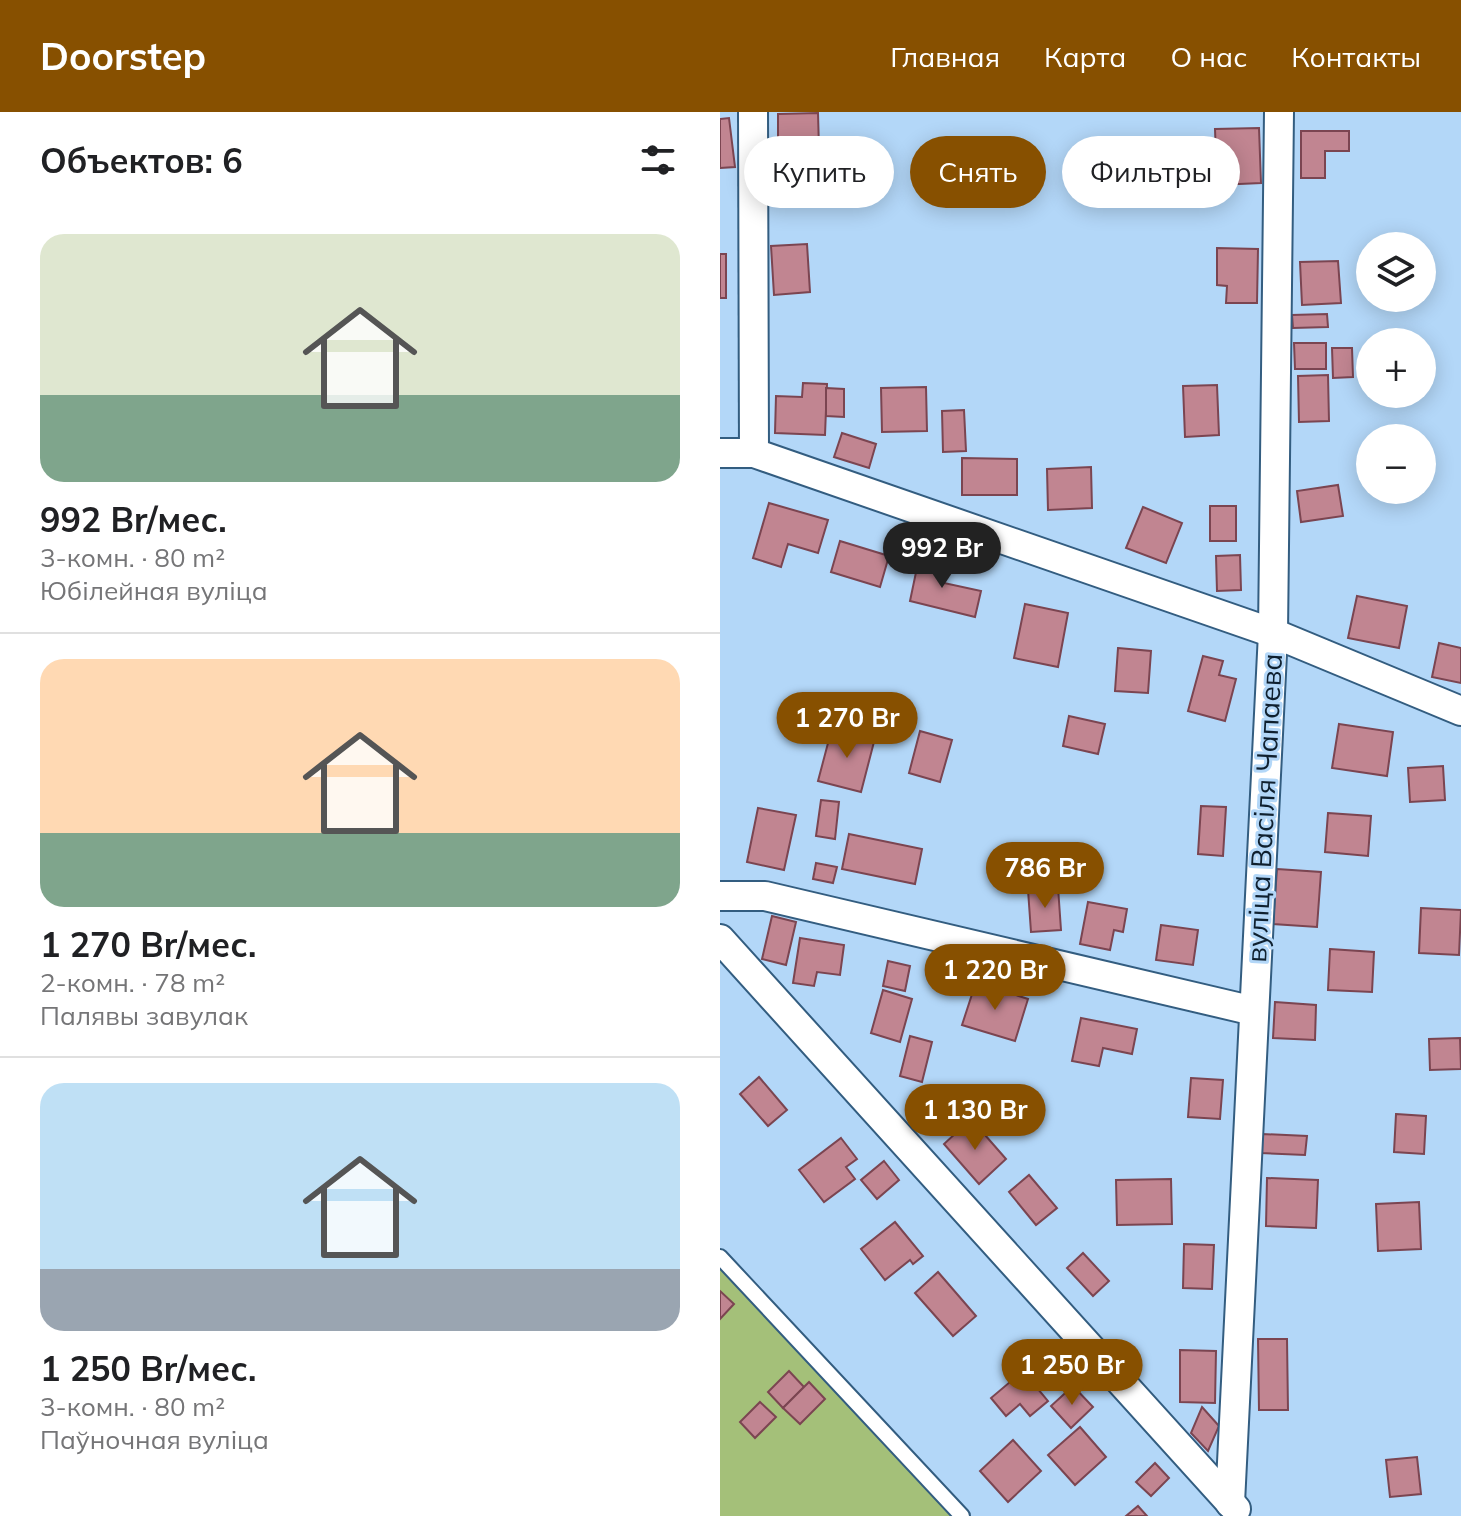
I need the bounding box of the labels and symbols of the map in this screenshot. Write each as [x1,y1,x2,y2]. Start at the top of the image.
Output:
pin: 992 Br [877,522,1007,590]
street label: вуліца Васіля Чапаева [1238,652,1289,963]
pin: 1 270 Br [764,692,930,760]
pin: 786 Br [980,842,1110,910]
pin: 1 220 Br [912,944,1078,1012]
pin: 1 130 Br [892,1084,1058,1152]
pin: 1 250 Br [989,1339,1155,1407]

